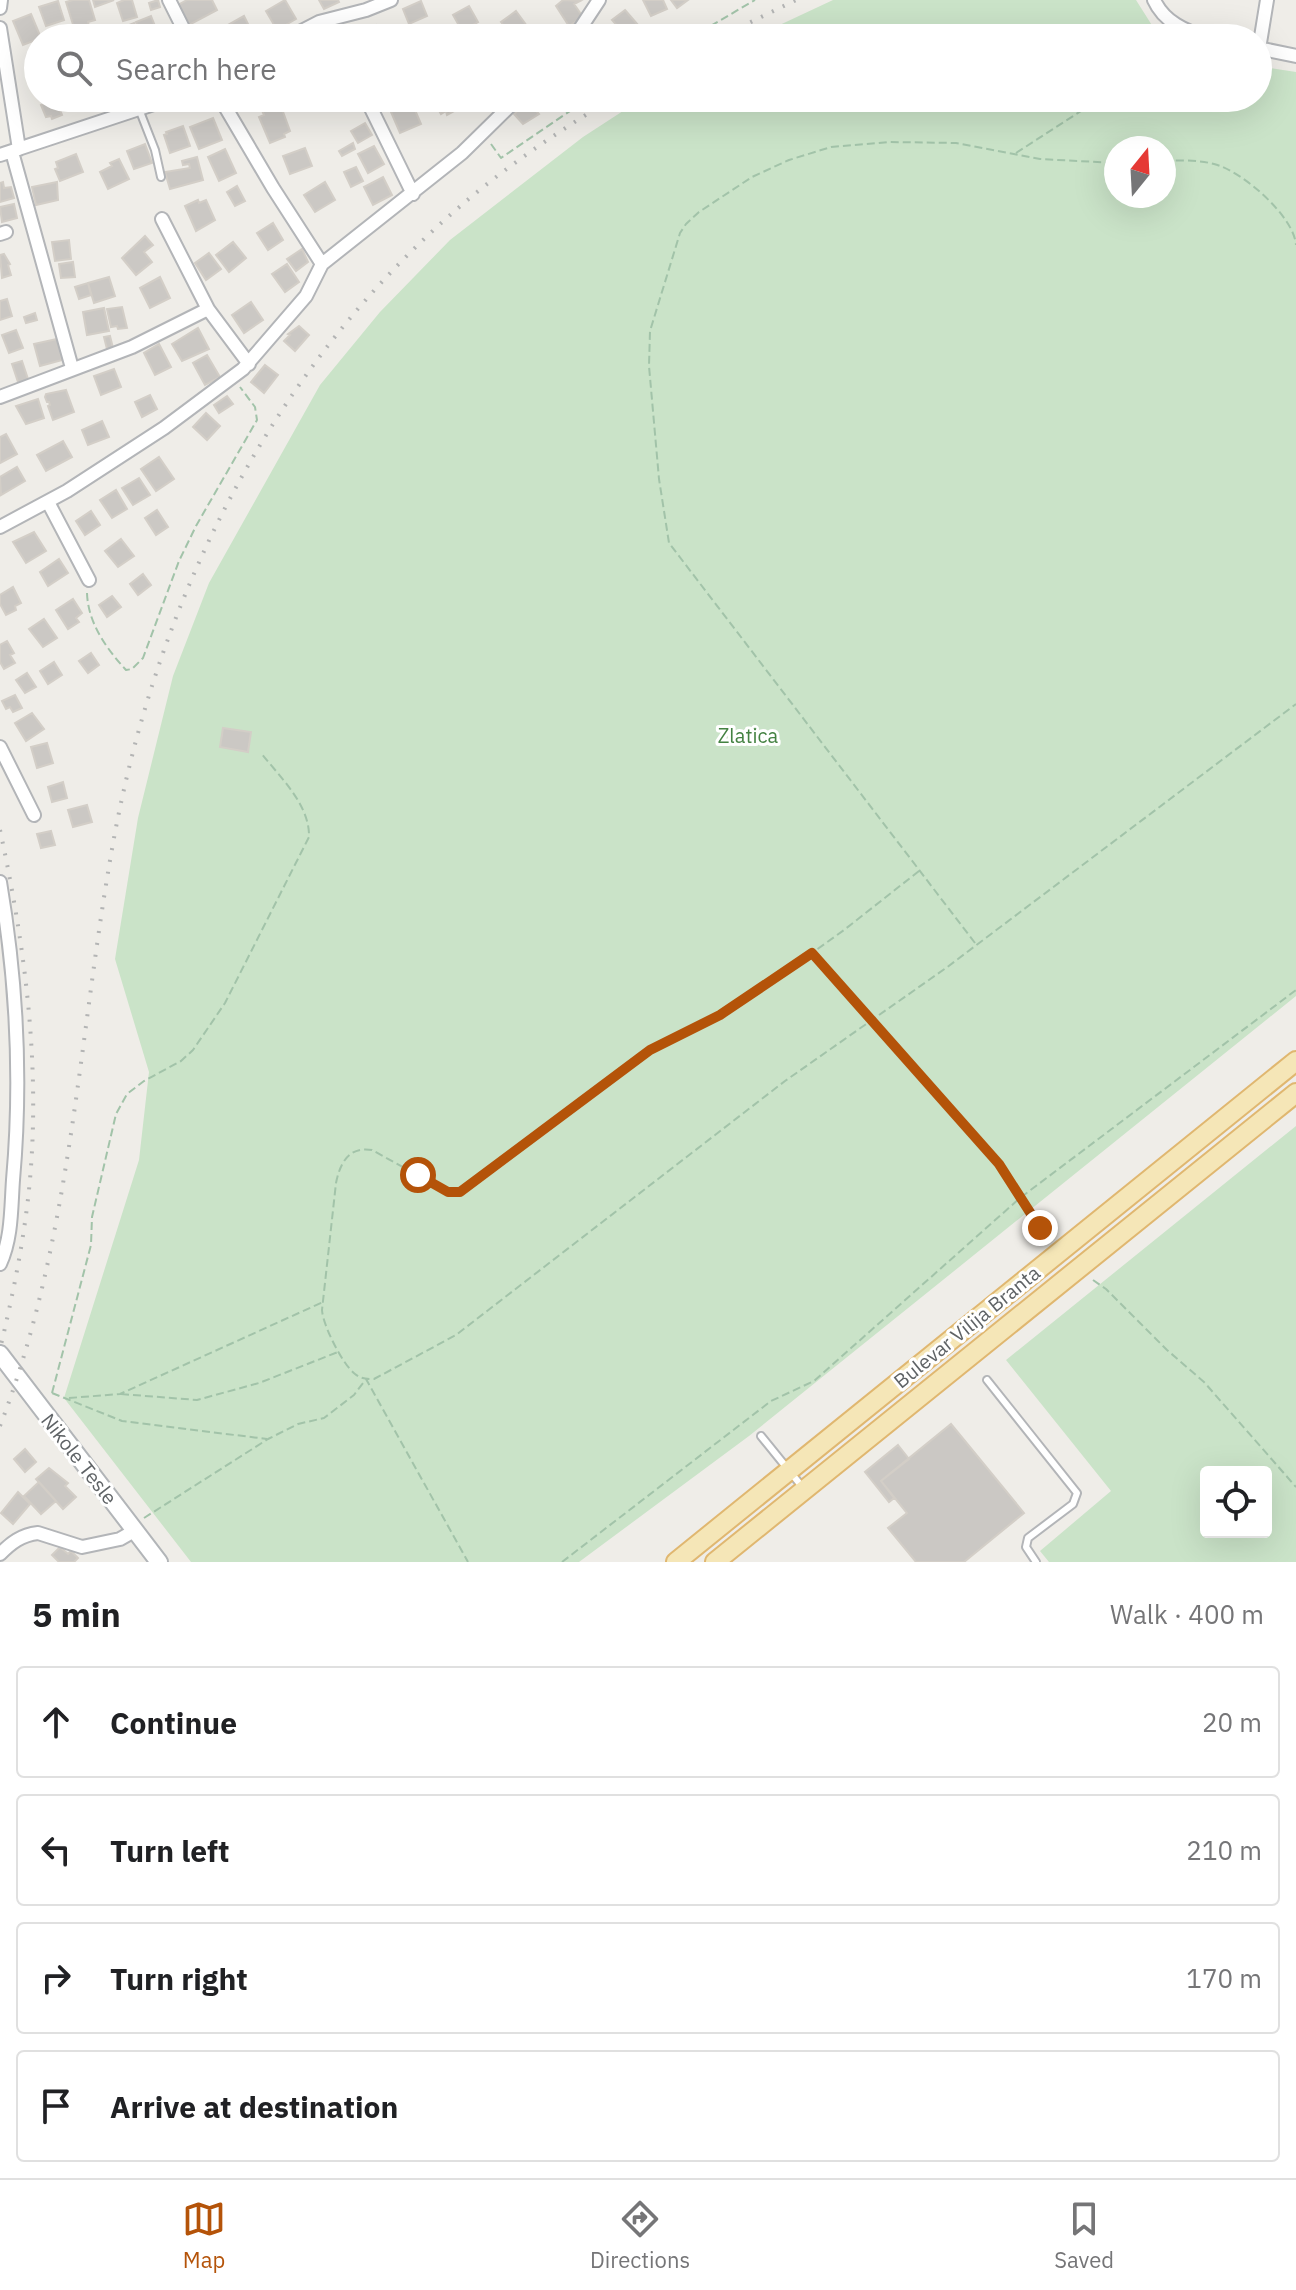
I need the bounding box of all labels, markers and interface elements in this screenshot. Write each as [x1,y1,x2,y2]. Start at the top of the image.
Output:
search box [24,24,1272,112]
icon: search [52,46,96,90]
text: Search here [116,49,277,88]
north arrow [1104,136,1176,208]
park label: Zlatica [718,722,779,749]
route start [400,1157,436,1193]
route end [1022,1210,1058,1246]
street label: Bulevar Vilija Branta [888,1259,1046,1394]
street label: Nikole Tesle [35,1407,124,1510]
map controls [1200,1466,1272,1538]
button: locate [1200,1466,1272,1538]
text: 5 min [32,1592,121,1636]
text: Walk · 400 m [1110,1597,1264,1631]
icon: ahead [34,1700,78,1744]
text: Continue [110,1703,237,1742]
text: 20 m [1202,1705,1262,1739]
icon: left [34,1828,78,1872]
text: Turn left [110,1831,229,1870]
text: 210 m [1186,1833,1262,1867]
icon: right [34,1956,78,2000]
text: Turn right [110,1959,248,1998]
text: 170 m [1186,1961,1262,1995]
icon: arrive [34,2084,78,2128]
text: Arrive at destination [110,2087,398,2126]
tab: Map [182,2197,226,2274]
tab: Directions [590,2197,690,2274]
tab: Saved [1054,2197,1114,2274]

